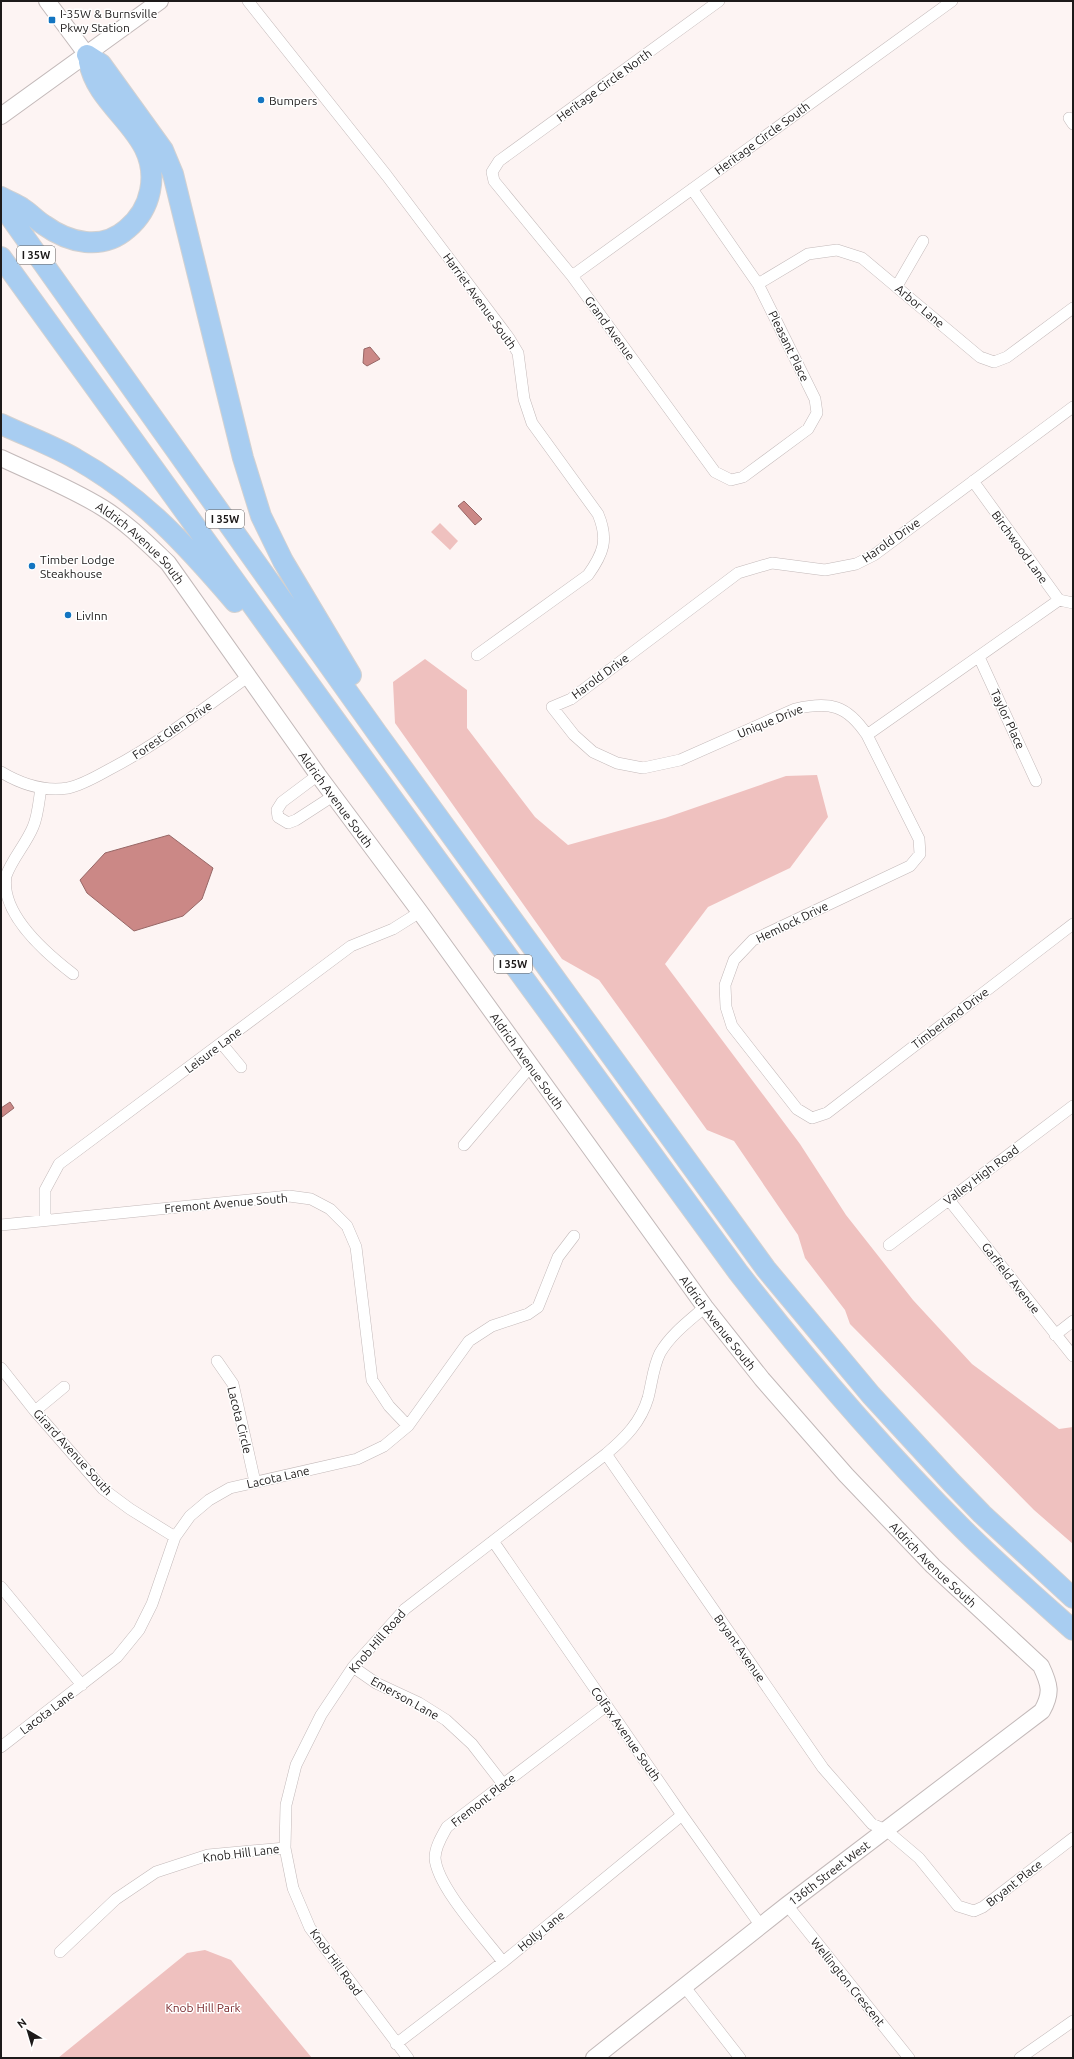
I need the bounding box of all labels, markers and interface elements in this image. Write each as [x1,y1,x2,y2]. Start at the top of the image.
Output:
place label: I-35W & Burnsville Pkwy Station [60,7,157,34]
marker: I-35W & Burnsville Pkwy Station [47,15,57,25]
street label: Heritage Circle North [554,46,654,124]
place label: Bumpers [269,94,317,107]
marker: Bumpers [256,95,266,105]
street label: Heritage Circle South [712,99,812,177]
road number: I 35W [17,246,55,264]
street label: Harriet Avenue South [441,250,519,352]
street label: Arbor Lane [893,282,947,330]
street label: Grand Avenue [582,294,638,362]
street label: Pleasant Place [766,308,812,384]
street label: Aldrich Avenue South [94,499,187,586]
street label: Birchwood Lane [989,508,1051,586]
road number: I 35W [206,510,244,528]
street label: Harold Drive [860,515,922,565]
place label: Timber Lodge Steakhouse [40,553,115,580]
marker: Timber Lodge Steakhouse [27,561,37,571]
place label: LivInn [76,609,108,622]
marker: LivInn [63,610,73,620]
street label: Harold Drive [569,651,631,701]
street label: Taylor Place [989,687,1027,751]
street label: Forest Glen Drive [130,699,214,761]
street label: Unique Drive [735,702,805,740]
street label: Aldrich Avenue South [297,749,376,850]
street label: Hemlock Drive [754,899,830,945]
road number: I 35W [494,955,532,973]
street label: Timberland Drive [909,985,991,1051]
street label: Aldrich Avenue South [488,1010,567,1112]
street label: Leisure Lane [182,1025,244,1075]
street label: Valley High Road [941,1143,1021,1207]
street label: Fremont Avenue South [164,1191,288,1215]
street label: Garfield Avenue [979,1240,1043,1316]
street label: Aldrich Avenue South [678,1273,759,1372]
street label: Lacota Circle [225,1385,255,1455]
street label: Girard Avenue South [31,1406,115,1498]
street label: Lacota Lane [245,1463,311,1491]
street label: Aldrich Avenue South [888,1519,979,1609]
street label: Knob Hill Road [346,1607,408,1675]
street label: Bryant Avenue [712,1612,768,1684]
street label: Emerson Lane [369,1674,441,1722]
street label: Colfax Avenue South [589,1684,663,1784]
street label: Lacota Lane [17,1687,77,1737]
street label: Fremont Place [448,1771,518,1829]
street label: 136th Street West [786,1838,872,1908]
street label: Knob Hill Lane [202,1842,280,1864]
street label: Bryant Place [983,1857,1045,1909]
street label: Holly Lane [515,1908,567,1954]
street label: Knob Hill Road [308,1926,364,1998]
street label: Wellington Crescent [809,1935,888,2029]
park label: Knob Hill Park [165,2001,241,2014]
north arrow [8,2011,48,2051]
text: N [15,2016,29,2030]

